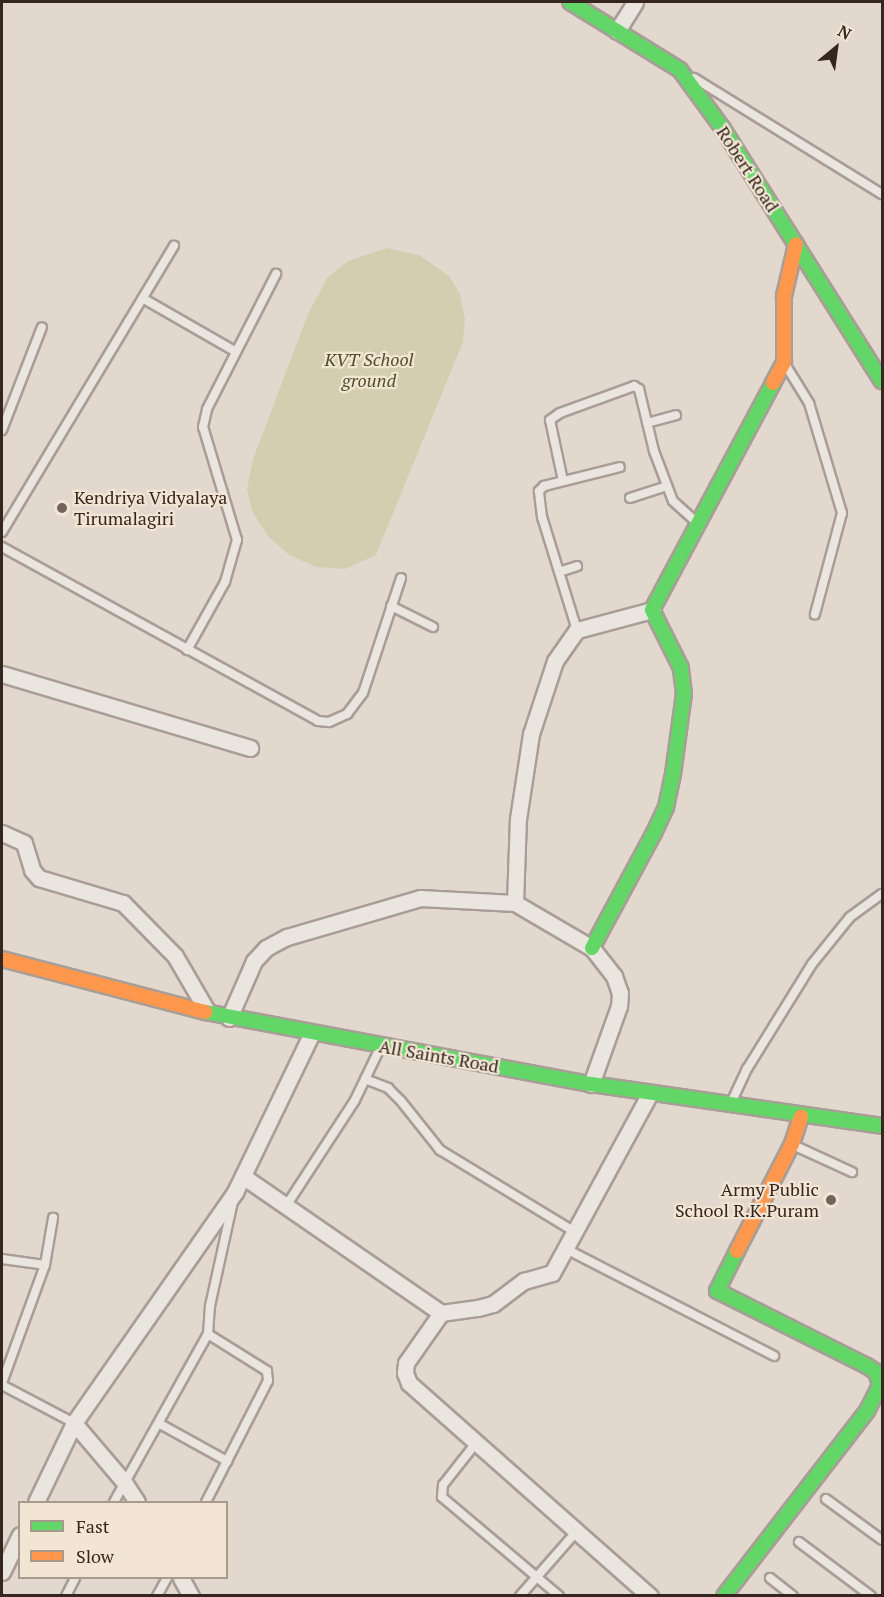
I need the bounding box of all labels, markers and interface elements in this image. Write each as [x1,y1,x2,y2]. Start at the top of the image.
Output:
north arrow [806,18,866,78]
text: N [834,20,855,45]
street label: Robert Road [712,122,784,216]
park label: KVT School ground [324,349,414,392]
place label: Kendriya Vidyalaya Tirumalagiri [74,487,228,530]
marker: Kendriya Vidyalaya Tirumalagiri [55,501,69,515]
street label: All Saints Road [377,1035,501,1077]
place label: Army Public School R.K.Puram [675,1179,819,1222]
marker: Army Public School R.K.Puram [824,1193,838,1207]
legend [18,1501,228,1579]
text: Fast [76,1514,109,1538]
text: Slow [76,1544,114,1568]

